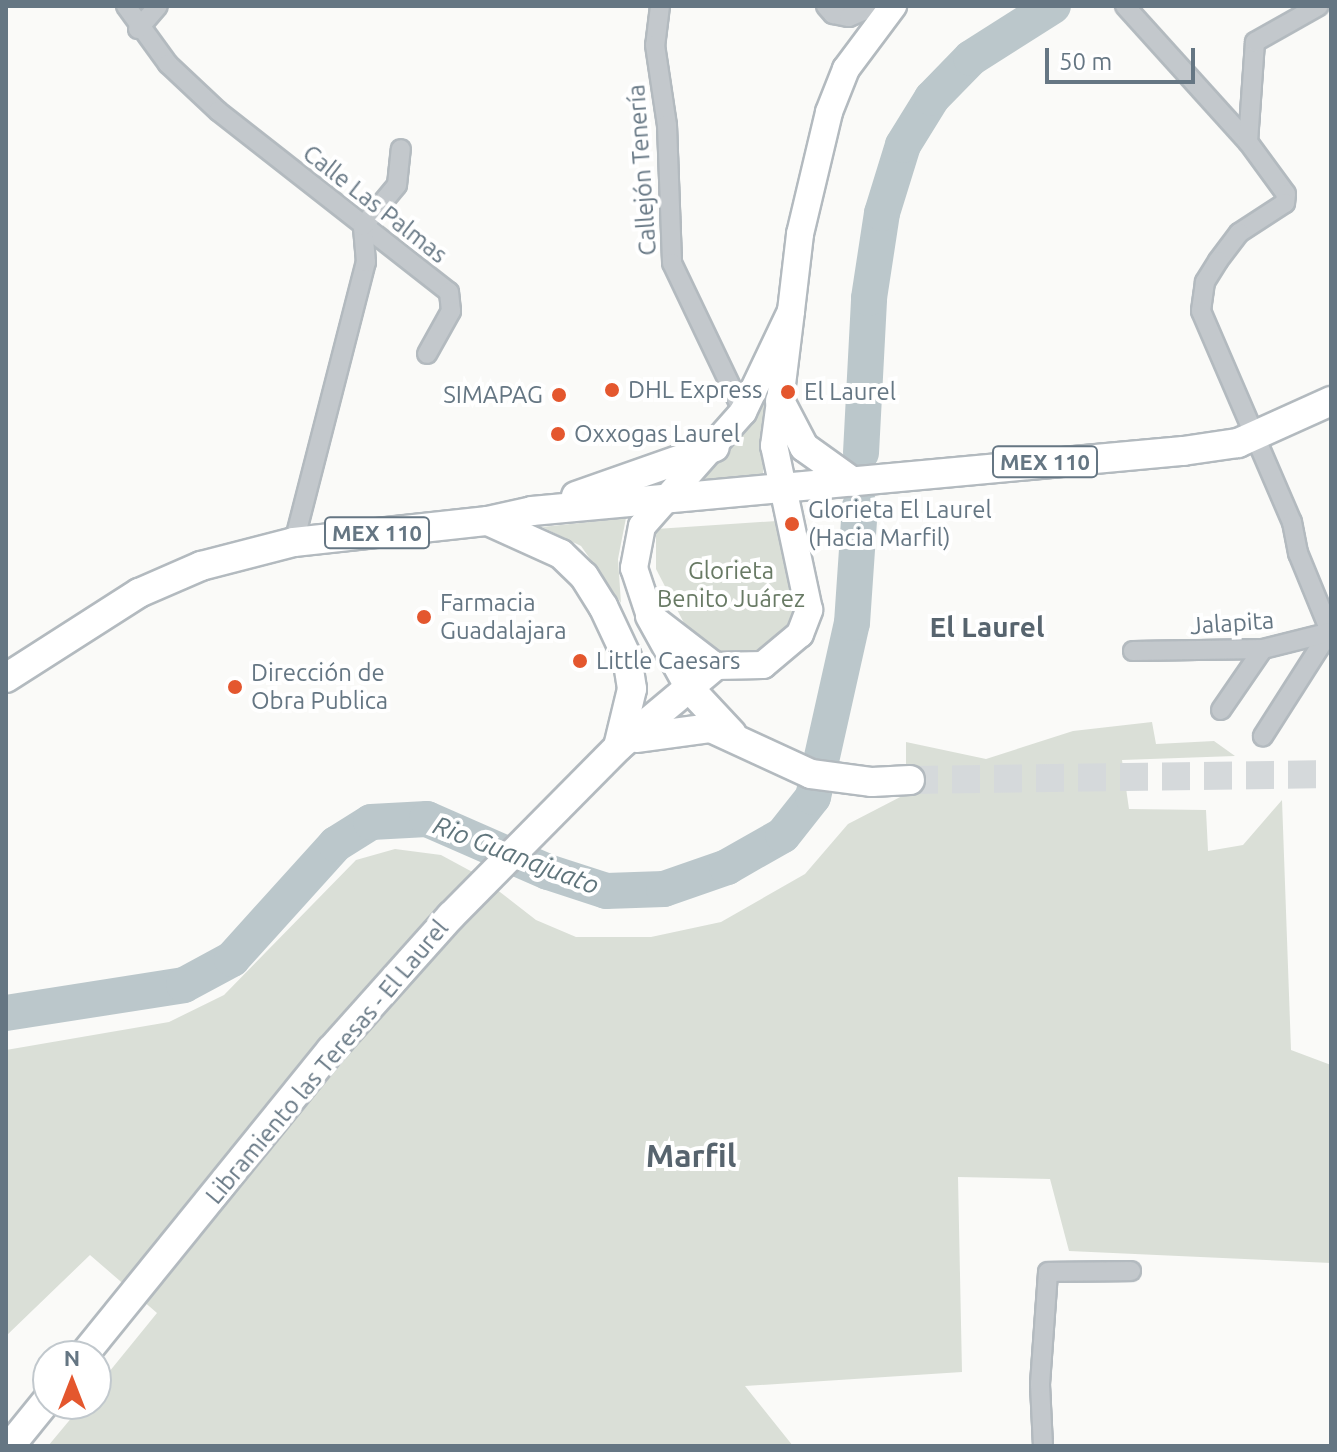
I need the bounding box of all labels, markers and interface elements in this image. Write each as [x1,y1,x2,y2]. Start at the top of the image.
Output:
scale bar [1049,32,1199,82]
text: 50 m [1059,48,1112,75]
street label: Callejón Tenería [622,83,662,257]
street label: Calle Las Palmas [297,139,453,269]
place label: DHL Express [628,376,762,404]
place label: El Laurel [804,378,896,406]
place label: SIMAPAG [443,381,543,409]
marker: DHL Express [603,381,621,399]
marker: El Laurel [779,383,797,401]
marker: SIMAPAG [550,386,568,404]
place label: Oxxogas Laurel [574,420,740,448]
marker: Oxxogas Laurel [549,425,567,443]
road number: MEX 110 [991,444,1099,480]
place label: Glorieta El Laurel (Hacia Marfil) [808,496,992,552]
road number: MEX 110 [323,515,431,551]
marker: Glorieta El Laurel (Hacia Marfil) [783,515,801,533]
park label: Glorieta Benito Juárez [657,557,805,613]
place label: Farmacia Guadalajara [440,589,567,645]
street label: Jalapita [1189,606,1275,640]
marker: Farmacia Guadalajara [415,608,433,626]
district label: El Laurel [930,610,1044,644]
place label: Little Caesars [596,647,741,675]
marker: Little Caesars [571,652,589,670]
place label: Dirección de Obra Publica [251,659,388,715]
marker: Dirección de Obra Publica [226,678,244,696]
water label: Rio Guanajuato [429,809,603,901]
street label: Libramiento las Teresas - El Laurel [200,914,454,1210]
district label: Marfil [646,1136,736,1174]
north arrow [32,1340,112,1420]
text: N [64,1345,80,1370]

